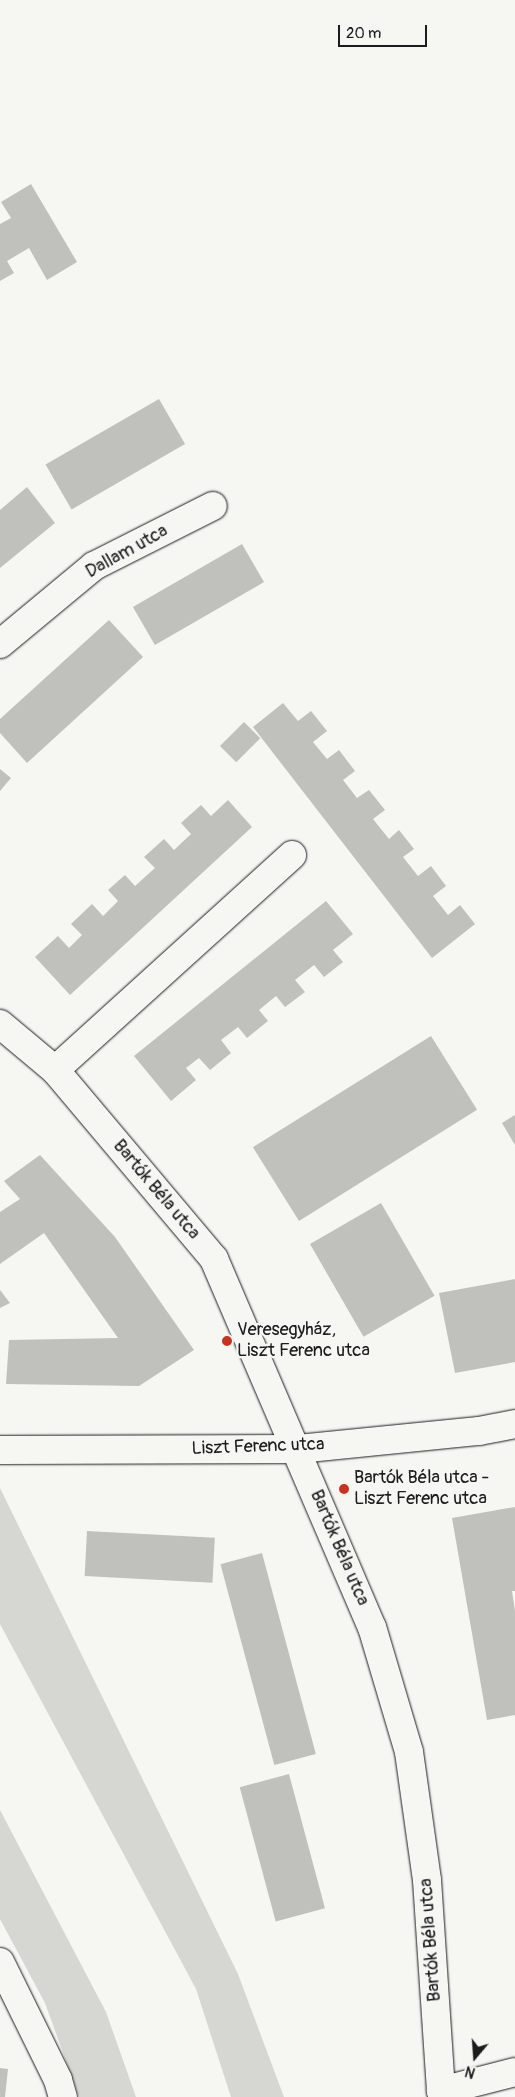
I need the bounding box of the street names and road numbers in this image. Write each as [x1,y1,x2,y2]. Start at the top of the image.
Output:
street label: Dallam utca [82,521,172,583]
street label: Bartók Béla utca [108,1136,204,1244]
street label: Liszt Ferenc utca [191,1434,325,1460]
street label: Bartók Béla utca [305,1487,373,1609]
street label: Bartók Béla utca [416,1878,446,2002]

